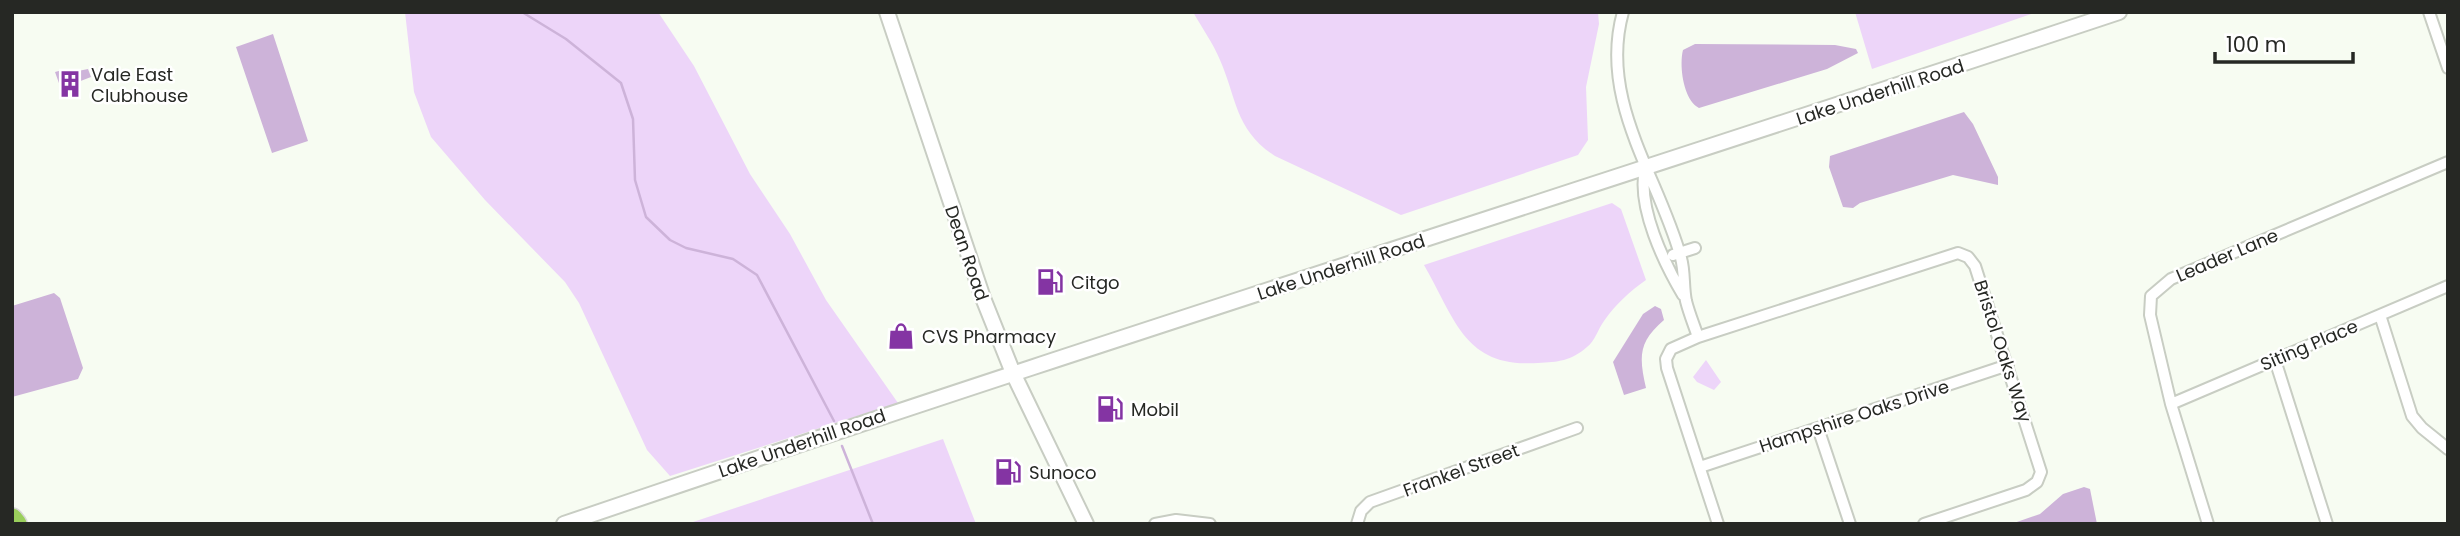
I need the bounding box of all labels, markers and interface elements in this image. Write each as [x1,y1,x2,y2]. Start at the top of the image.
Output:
scale bar [2215,21,2353,65]
text: 100 m [2226,30,2286,59]
street label: Lake Underhill Road [1793,53,1967,131]
place label: Vale East Clubhouse [91,62,188,108]
building icon: Vale East Clubhouse [55,69,85,99]
street label: Dean Road [939,202,995,304]
street label: Leader Lane [2172,222,2282,288]
street label: Lake Underhill Road [1254,228,1428,306]
fuel station icon: Citgo [1035,267,1065,297]
place label: Citgo [1071,270,1120,295]
street label: Bristol Oaks Way [1968,276,2038,426]
street label: Siting Place [2256,313,2362,377]
shop icon: CVS Pharmacy [886,321,916,351]
place label: CVS Pharmacy [922,324,1056,349]
street label: Hampshire Oaks Drive [1756,373,1952,459]
fuel station icon: Mobil [1095,394,1125,424]
place label: Mobil [1131,397,1179,422]
street label: Lake Underhill Road [715,403,889,483]
street label: Frankel Street [1399,437,1523,503]
fuel station icon: Sunoco [993,457,1023,487]
place label: Sunoco [1029,460,1097,485]

